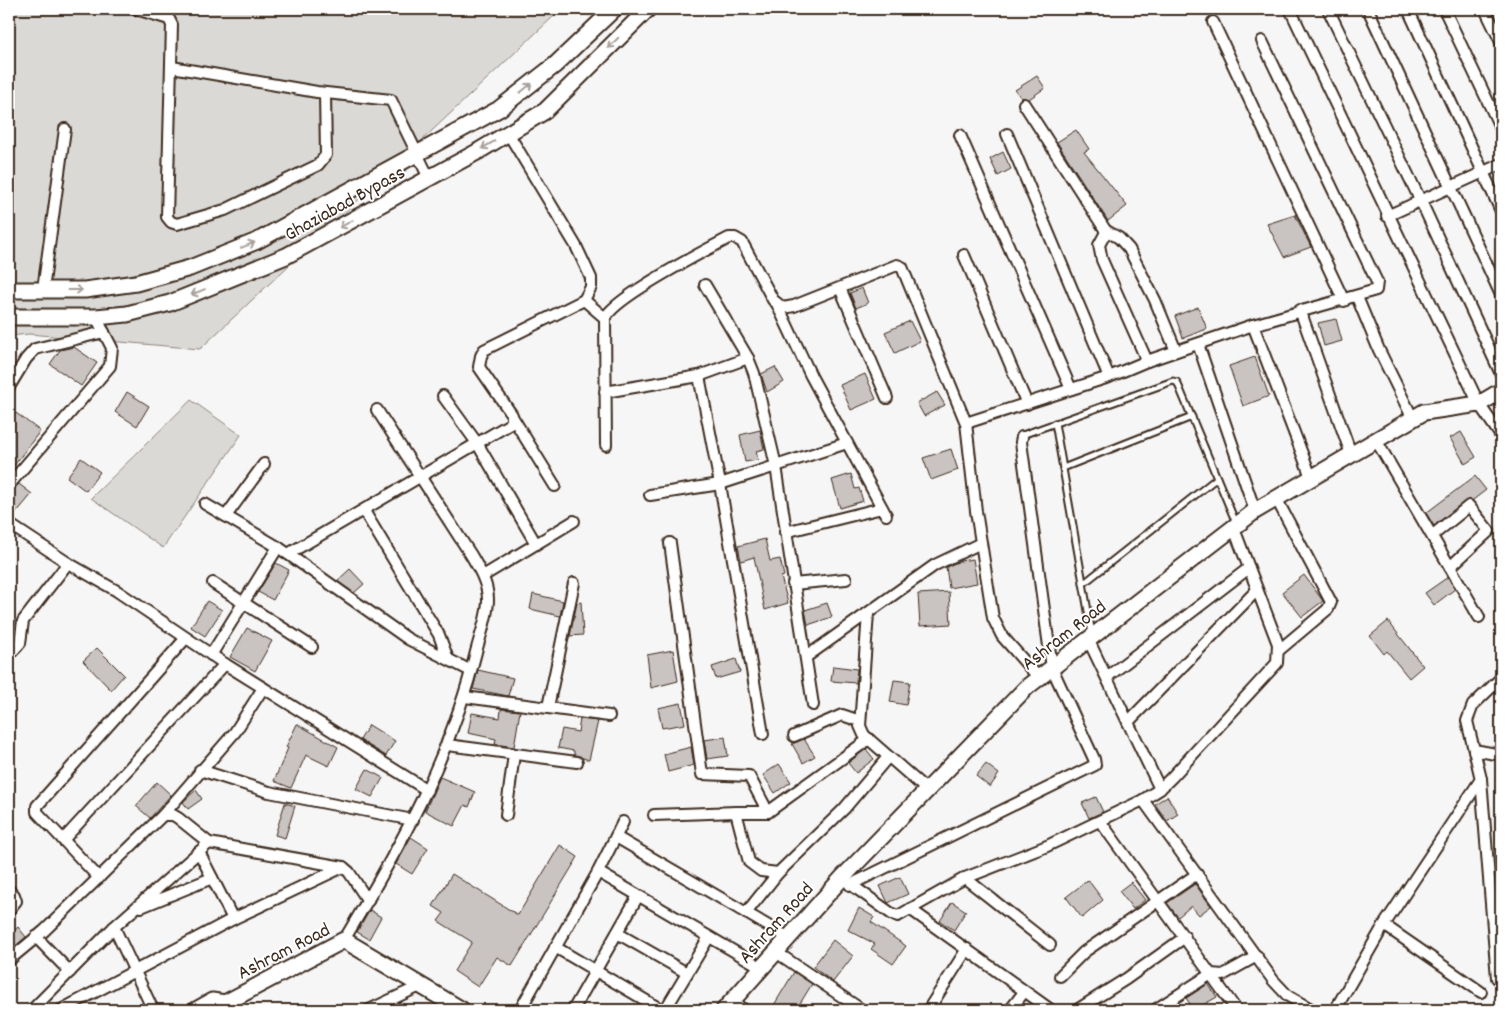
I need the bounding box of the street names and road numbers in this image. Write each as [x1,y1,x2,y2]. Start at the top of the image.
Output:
street label: Ghaziabad Bypass [280,160,411,249]
street label: Ashram Road [1016,594,1113,678]
street label: Ashram Road [733,877,821,971]
street label: Ashram Road [233,917,336,988]

